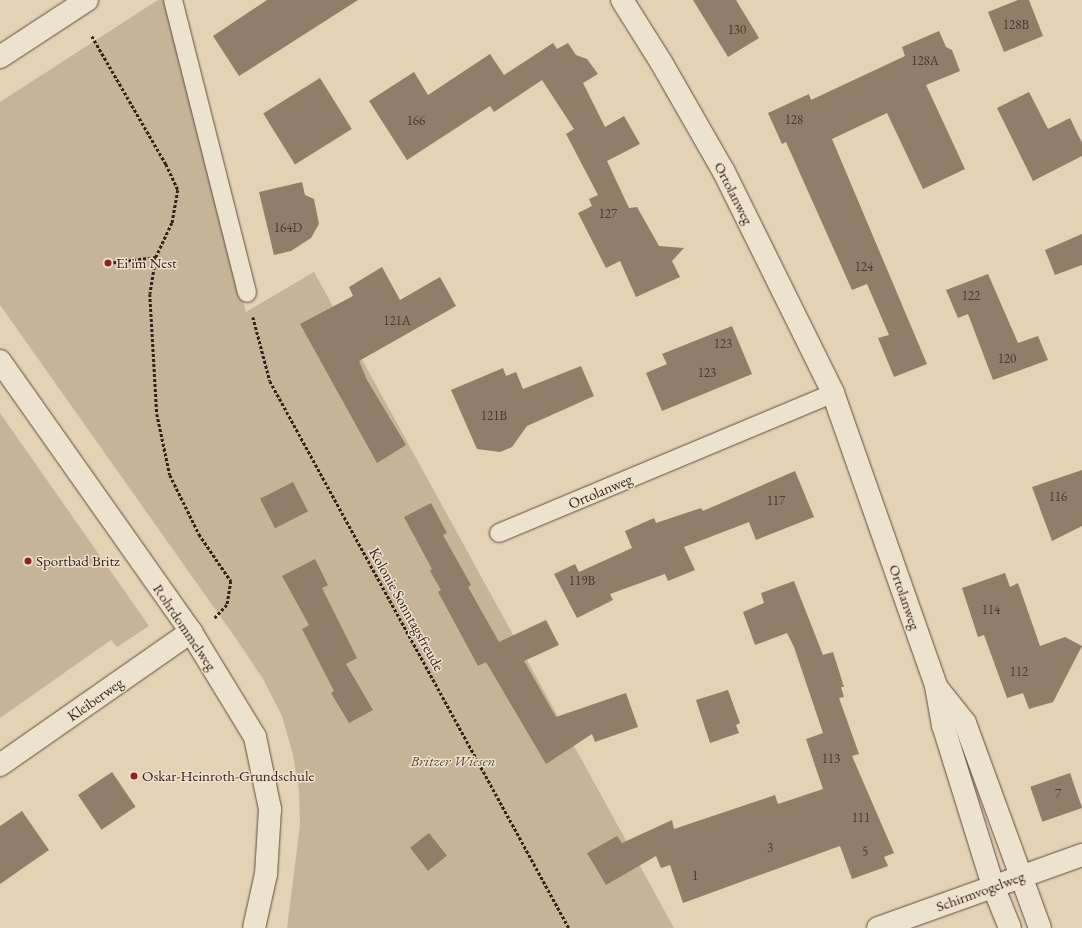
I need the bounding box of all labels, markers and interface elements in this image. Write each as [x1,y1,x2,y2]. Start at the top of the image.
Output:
house number: 128B [1003,17,1029,33]
house number: 130 [728,22,746,38]
house number: 128A [911,53,939,69]
house number: 128 [785,112,803,128]
house number: 166 [407,113,425,129]
street label: Ortolanweg [711,159,757,227]
house number: 127 [599,206,617,222]
house number: 164D [274,220,302,236]
place label: Ei im Nest [116,254,177,272]
marker: Ei im Nest [103,258,113,268]
house number: 124 [855,259,873,275]
house number: 122 [962,288,980,304]
house number: 121A [383,313,411,329]
house number: 123 [714,336,732,352]
house number: 120 [998,351,1016,367]
house number: 123 [698,365,716,381]
house number: 121B [481,408,507,424]
street label: Ortolanweg [565,469,635,513]
house number: 116 [1049,489,1067,505]
house number: 117 [767,493,785,509]
street label: Kolonie Sonntagsfreude [366,544,448,674]
place label: Sportbad Britz [36,552,120,570]
marker: Sportbad Britz [23,556,33,566]
street label: Ortolanweg [885,562,925,632]
house number: 119B [569,573,595,589]
street label: Rohrdommelweg [149,580,221,674]
house number: 114 [982,602,1000,618]
house number: 112 [1010,664,1028,680]
street label: Kleiberweg [64,673,126,725]
house number: 113 [822,751,840,767]
park label: Britzer Wiesen [411,752,495,770]
place label: Oskar-Heinroth-Grundschule [142,767,314,785]
marker: Oskar-Heinroth-Grundschule [129,771,139,781]
house number: 7 [1055,786,1061,802]
house number: 111 [852,810,870,826]
house number: 3 [767,840,773,856]
house number: 5 [862,844,868,860]
street label: Schirmvogelweg [933,867,1027,915]
house number: 1 [692,868,698,884]

